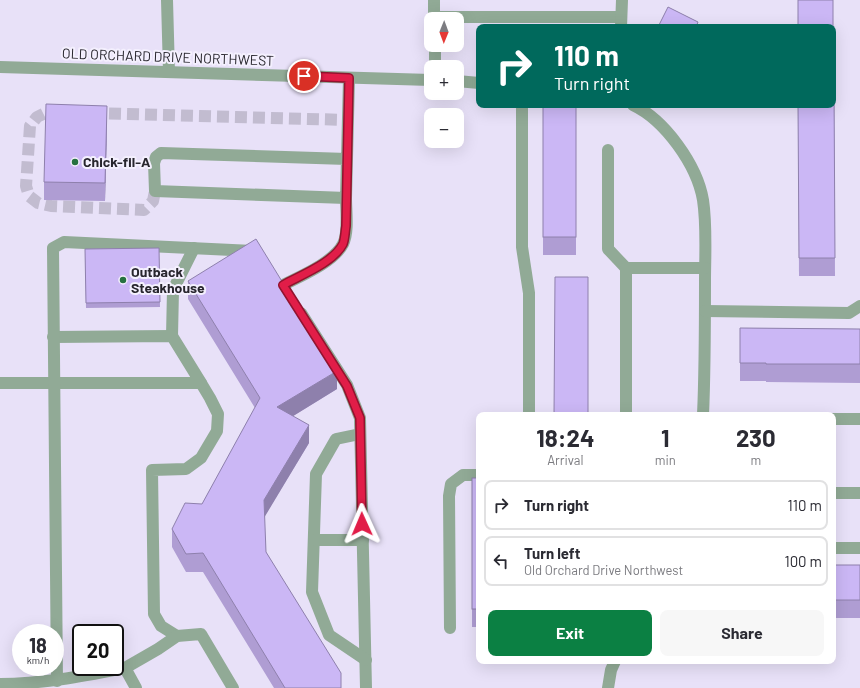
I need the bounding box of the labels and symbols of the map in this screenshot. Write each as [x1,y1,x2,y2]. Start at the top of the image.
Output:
north arrow [424,12,464,52]
street label: OLD ORCHARD DRIVE NORTHWEST [62,44,274,69]
pin [287,59,321,93]
place label: Chick-fil-A [83,153,151,170]
marker: Chick-fil-A [70,157,80,167]
place label: Outback Steakhouse [131,263,205,296]
marker: Outback Steakhouse [118,275,128,285]
position arrow [341,503,383,545]
speed limit sign: 20 [72,624,124,676]

